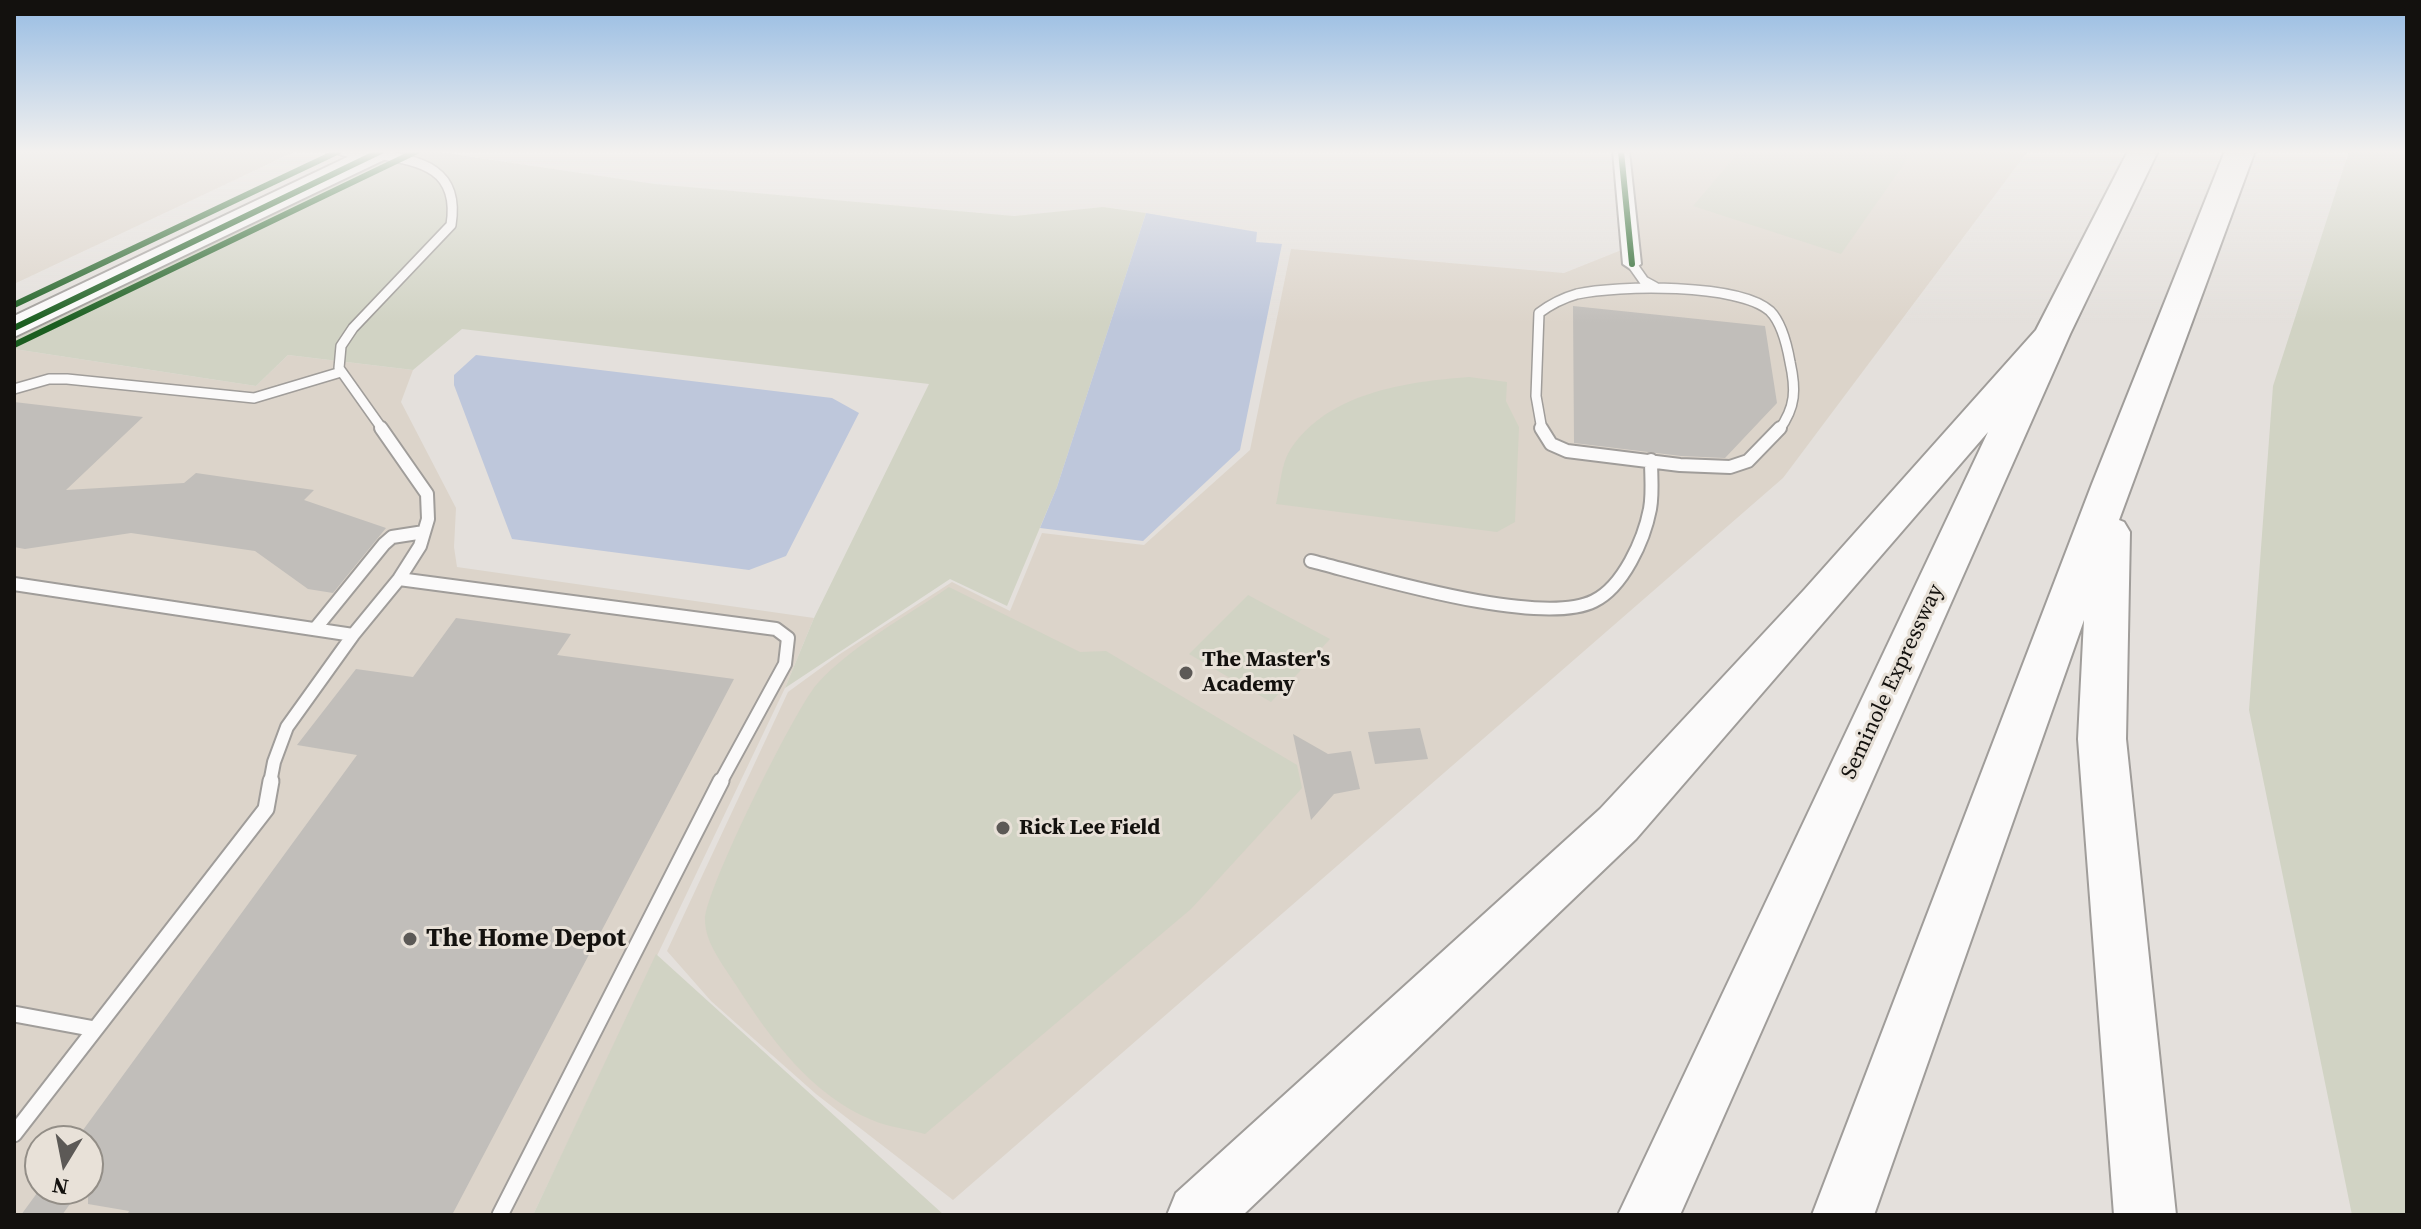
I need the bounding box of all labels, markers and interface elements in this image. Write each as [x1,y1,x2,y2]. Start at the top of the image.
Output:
street label: Seminole Expressway [1836,580,1950,784]
place label: The Master's Academy [1202,647,1330,698]
marker: The Master's Academy [1177,664,1195,682]
place label: Rick Lee Field [1019,815,1160,841]
marker: Rick Lee Field [994,819,1012,837]
place label: The Home Depot [426,923,626,955]
marker: The Home Depot [401,930,419,948]
north arrow [24,1125,104,1205]
text: N [50,1171,71,1203]

